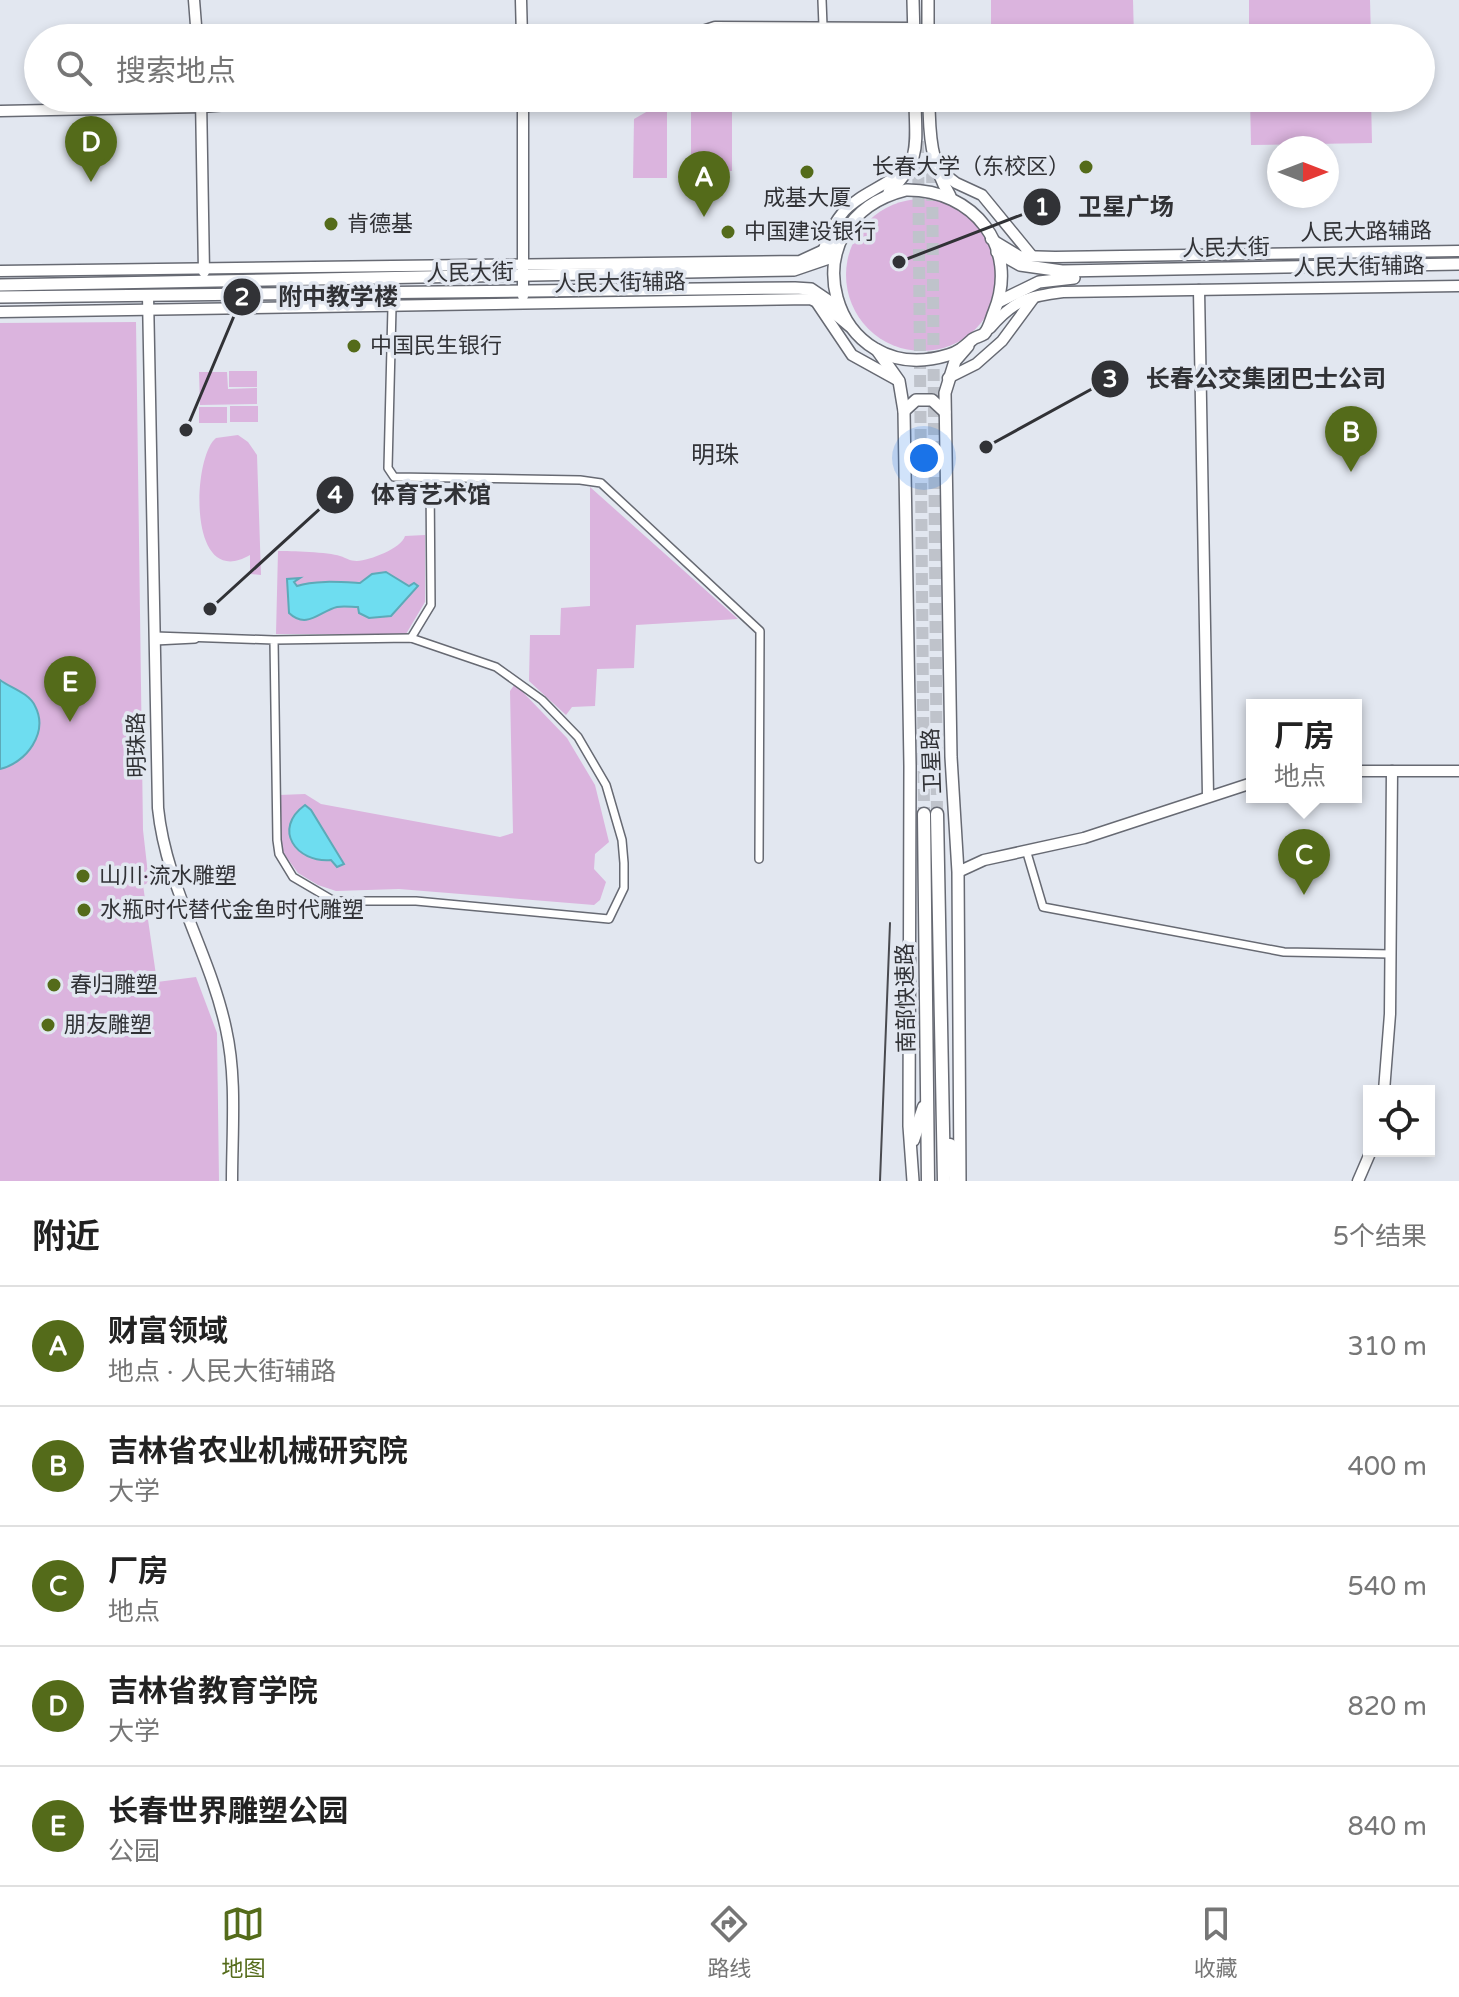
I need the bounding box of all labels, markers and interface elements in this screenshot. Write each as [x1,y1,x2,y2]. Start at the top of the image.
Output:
search box [24,24,1435,112]
icon: search [52,46,96,90]
text: 搜索地点 [116,53,236,90]
pin: D [65,116,117,182]
north arrow [1267,136,1339,208]
pin: A [678,151,730,217]
place label: 长春大学（东校区） [872,154,1070,180]
marker: 长春大学（东校区） [1077,158,1095,176]
marker: 成基大厦 [798,163,816,181]
callout: 卫星广场 [1022,183,1190,231]
place label: 成基大厦 [763,185,851,211]
text: 1 [1034,193,1050,222]
text: 卫星广场 [1078,193,1174,222]
place label: 肯德基 [347,211,413,237]
marker: 肯德基 [322,215,340,233]
street label: 人民大路辅路 [1300,218,1432,246]
place label: 中国建设银行 [744,219,876,245]
marker: 中国建设银行 [719,223,737,241]
street label: 人民大街 [1182,234,1270,262]
street label: 人民大街辅路 [1293,253,1425,281]
street label: 人民大街 [426,259,514,287]
street label: 人民大街辅路 [554,269,686,297]
callout: 附中教学楼 [222,273,414,321]
text: 2 [234,283,250,312]
text: 附中教学楼 [278,283,398,312]
place label: 中国民生银行 [370,333,502,359]
marker: 中国民生银行 [345,337,363,355]
callout: 长春公交集团巴士公司 [1090,355,1402,403]
text: 3 [1102,365,1118,394]
text: 长春公交集团巴士公司 [1146,365,1386,394]
pin: B [1325,406,1377,472]
your location [904,438,944,478]
district label: 明珠 [691,441,739,470]
callout: 体育艺术馆 [315,471,507,519]
text: 4 [327,481,343,510]
text: 体育艺术馆 [371,481,491,510]
pin: E [44,656,96,722]
popup [1246,699,1362,803]
street label: 明珠路 [123,712,151,778]
text: 厂房 [1274,718,1334,755]
street label: 卫星路 [918,728,946,794]
text: 地点 [1274,761,1326,792]
pin: C [1278,829,1330,895]
place label: 山川·流水雕塑 [99,863,237,889]
marker: 山川·流水雕塑 [74,867,92,885]
place label: 水瓶时代替代金鱼时代雕塑 [100,897,364,923]
marker: 水瓶时代替代金鱼时代雕塑 [75,901,93,919]
street label: 南部快速路 [892,943,920,1053]
place label: 春归雕塑 [70,972,158,998]
marker: 春归雕塑 [45,976,63,994]
place label: 朋友雕塑 [64,1012,152,1038]
marker: 朋友雕塑 [39,1016,57,1034]
map controls [1363,1085,1435,1157]
button: locate [1363,1085,1435,1157]
text: 附近 [32,1217,100,1258]
text: 5个结果 [1333,1221,1427,1252]
text: 财富领域 [108,1313,228,1350]
text: A [48,1331,68,1362]
text: 310 m [1347,1331,1427,1362]
text: 地点 · 人民大街辅路 [108,1356,336,1387]
text: 吉林省农业机械研究院 [108,1433,408,1470]
text: B [49,1451,67,1482]
text: 400 m [1347,1451,1427,1482]
text: 大学 [108,1476,160,1507]
text: 厂房 [108,1553,168,1590]
text: C [49,1571,67,1602]
text: 540 m [1347,1571,1427,1602]
text: 地点 [108,1596,160,1627]
text: 吉林省教育学院 [108,1673,318,1710]
text: D [48,1691,68,1722]
text: 820 m [1347,1691,1427,1722]
text: 大学 [108,1716,160,1747]
text: 长春世界雕塑公园 [108,1793,348,1830]
text: E [50,1811,66,1842]
text: 840 m [1347,1811,1427,1842]
text: 公园 [108,1836,160,1867]
tab: 地图 [221,1902,265,1982]
tab: 路线 [707,1902,752,1982]
tab: 收藏 [1194,1902,1238,1982]

